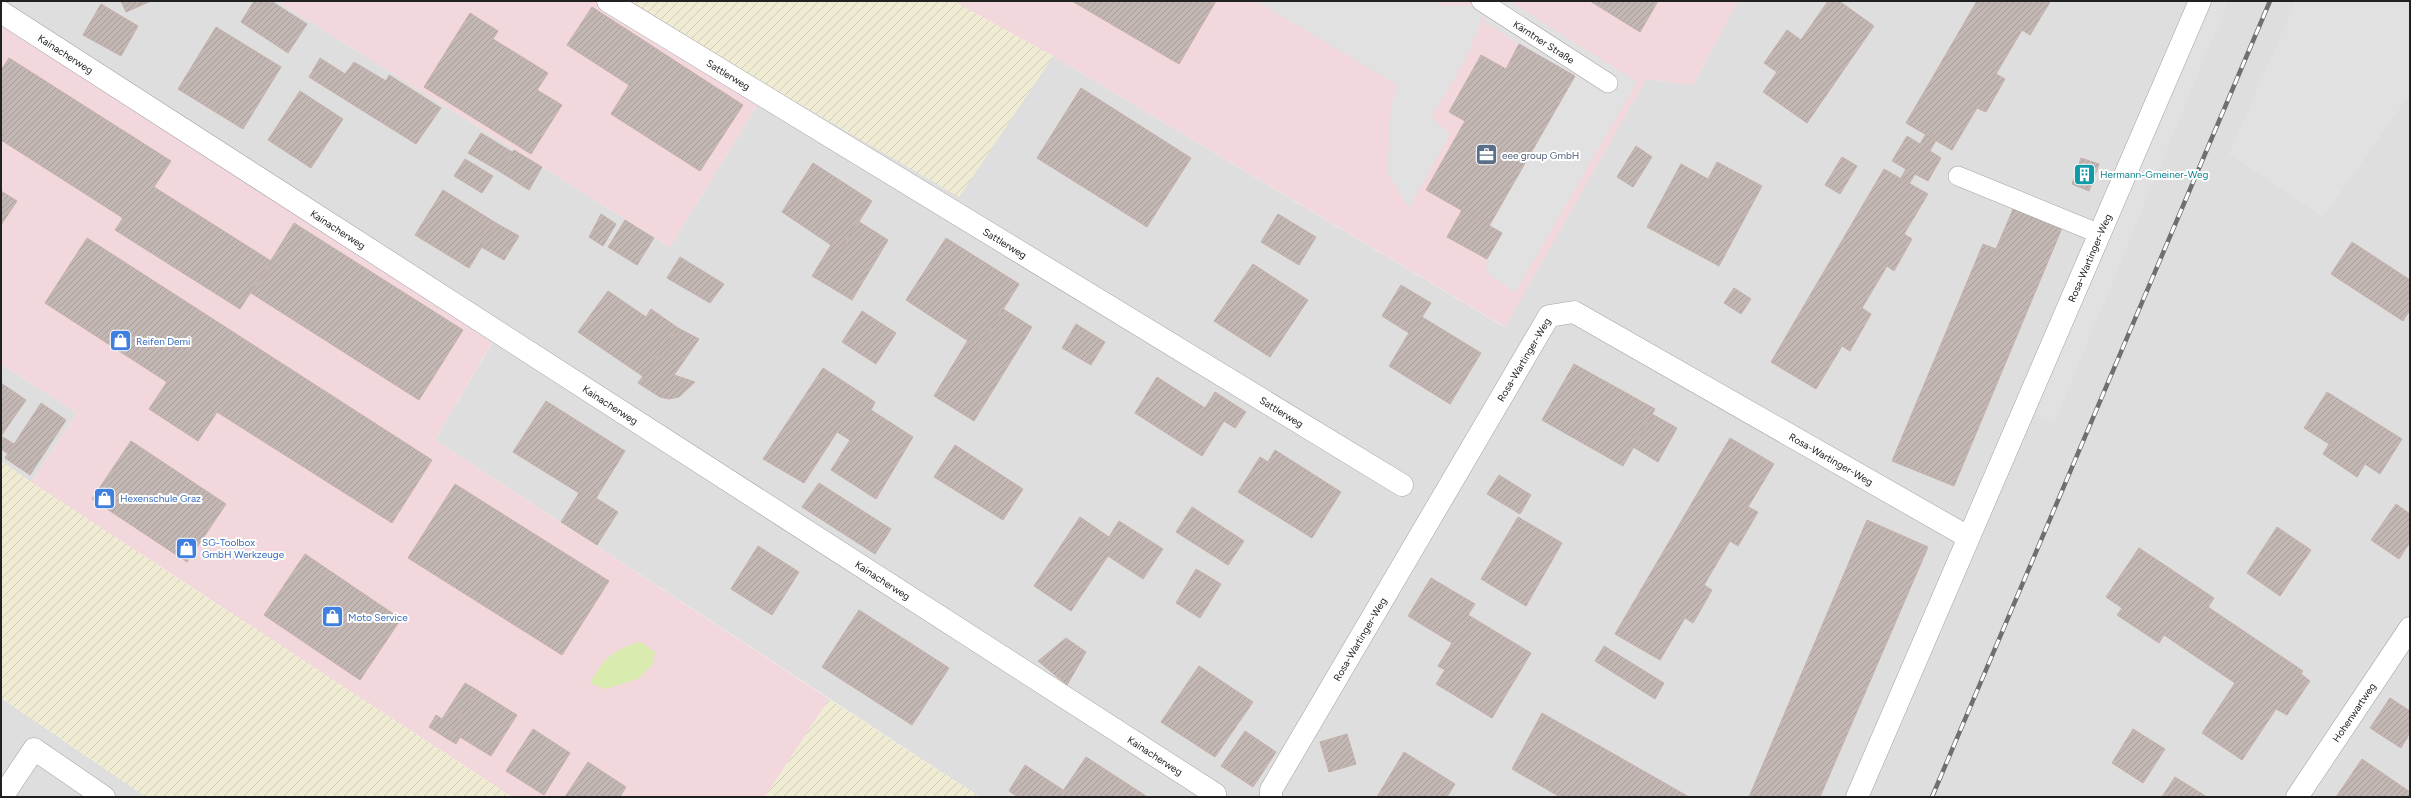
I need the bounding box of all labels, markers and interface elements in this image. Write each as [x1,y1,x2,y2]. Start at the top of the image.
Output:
street label: Kärntner Straße [1511,18,1577,67]
street label: Kainacherweg [35,32,96,77]
street label: Sattlerweg [704,57,753,93]
office icon: eee group GmbH [1474,142,1500,168]
place label: eee group GmbH [1502,149,1579,162]
building icon: Hermann-Gmeiner-Weg [2072,161,2098,187]
place label: Hermann-Gmeiner-Weg [2100,168,2208,181]
street label: Kainacherweg [308,207,368,252]
street label: Rosa-Wartinger-Weg [2065,212,2115,304]
street label: Sattlerweg [981,225,1029,262]
street label: Rosa-Wartinger-Weg [1494,315,1554,404]
shop icon: Reifen Demi [107,328,133,354]
place label: Reifen Demi [136,335,190,348]
street label: Kainacherweg [580,382,640,428]
street label: Sattlerweg [1257,394,1306,430]
street label: Rosa-Wartinger-Weg [1787,430,1875,489]
shop icon: Hexenschule Graz [91,485,117,511]
place label: Hexenschule Graz [120,492,201,505]
shop icon: SG-Toolbox GmbH Werkzeuge [173,535,199,561]
place label: SG-Toolbox GmbH Werkzeuge [202,536,285,561]
street label: Kainacherweg [853,558,913,603]
street label: Rosa-Wartinger-Weg [1330,595,1390,684]
shop icon: Moto Service [319,604,345,630]
place label: Moto Service [348,611,408,624]
street label: Hohenwartweg [2330,680,2379,745]
street label: Kainacherweg [1125,733,1185,779]

